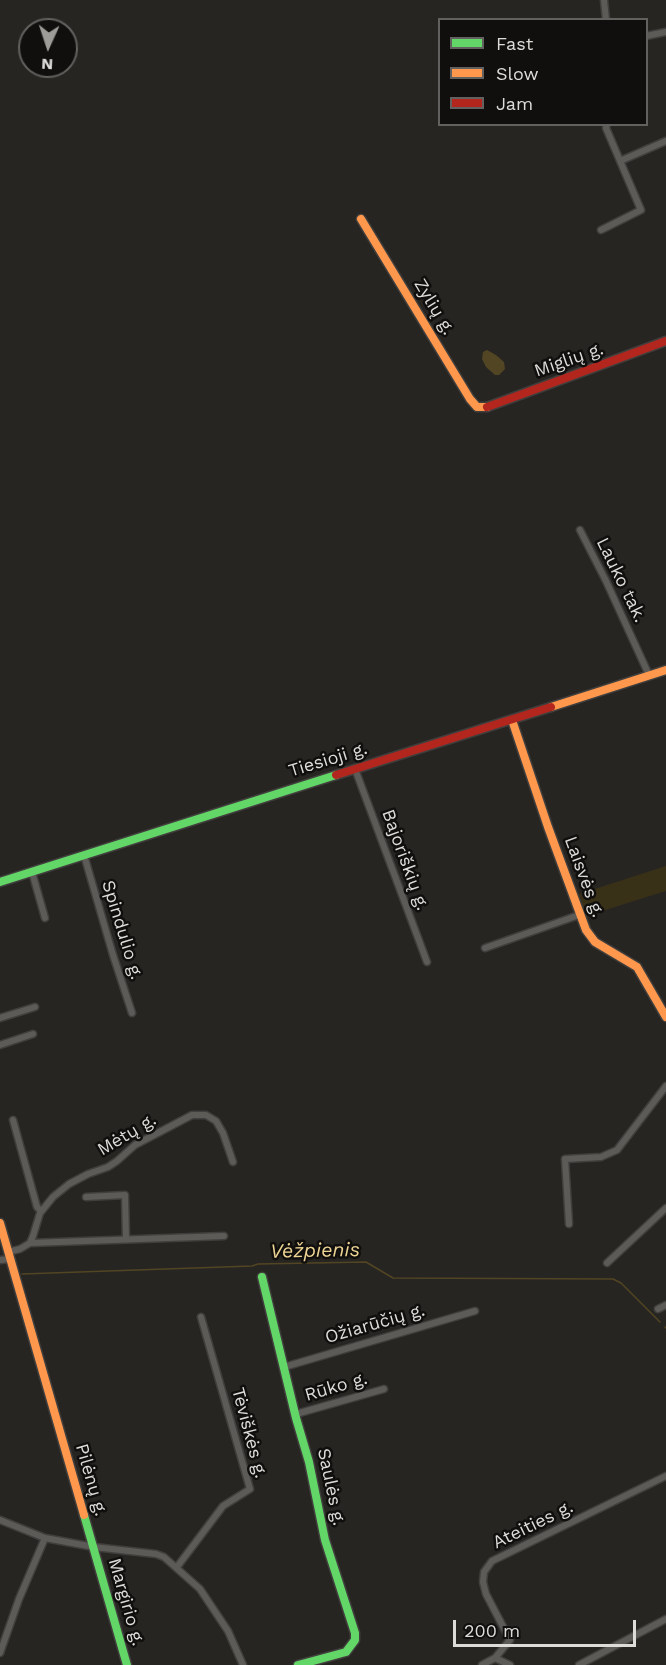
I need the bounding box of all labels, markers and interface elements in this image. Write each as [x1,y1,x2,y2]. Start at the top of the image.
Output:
north arrow [18,18,78,78]
legend [438,18,648,126]
text: Fast [496,33,533,54]
text: N [41,55,54,74]
text: Slow [496,63,539,84]
text: Jam [496,93,533,114]
street label: Zylių g. [409,275,459,339]
street label: Miglių g. [532,338,606,382]
street label: Lauko tak. [591,534,651,626]
street label: Tiesioji g. [286,738,370,782]
street label: Bajoriškių g. [377,807,433,913]
street label: Laisvės g. [559,833,609,921]
street label: Spindulio g. [97,878,147,982]
street label: Mėtų g. [94,1109,160,1161]
water label: Vėžpienis [270,1238,360,1264]
street label: Ožiarūčių g. [323,1299,427,1349]
street label: Rūko g. [302,1368,370,1406]
street label: Tėviškės g. [227,1385,271,1481]
street label: Pilėnų g. [70,1441,112,1519]
street label: Saulės g. [312,1446,350,1528]
street label: Ateities g. [489,1496,577,1554]
street label: Margirio g. [103,1556,149,1648]
scale bar [456,1608,639,1646]
text: 200 m [464,1620,520,1641]

